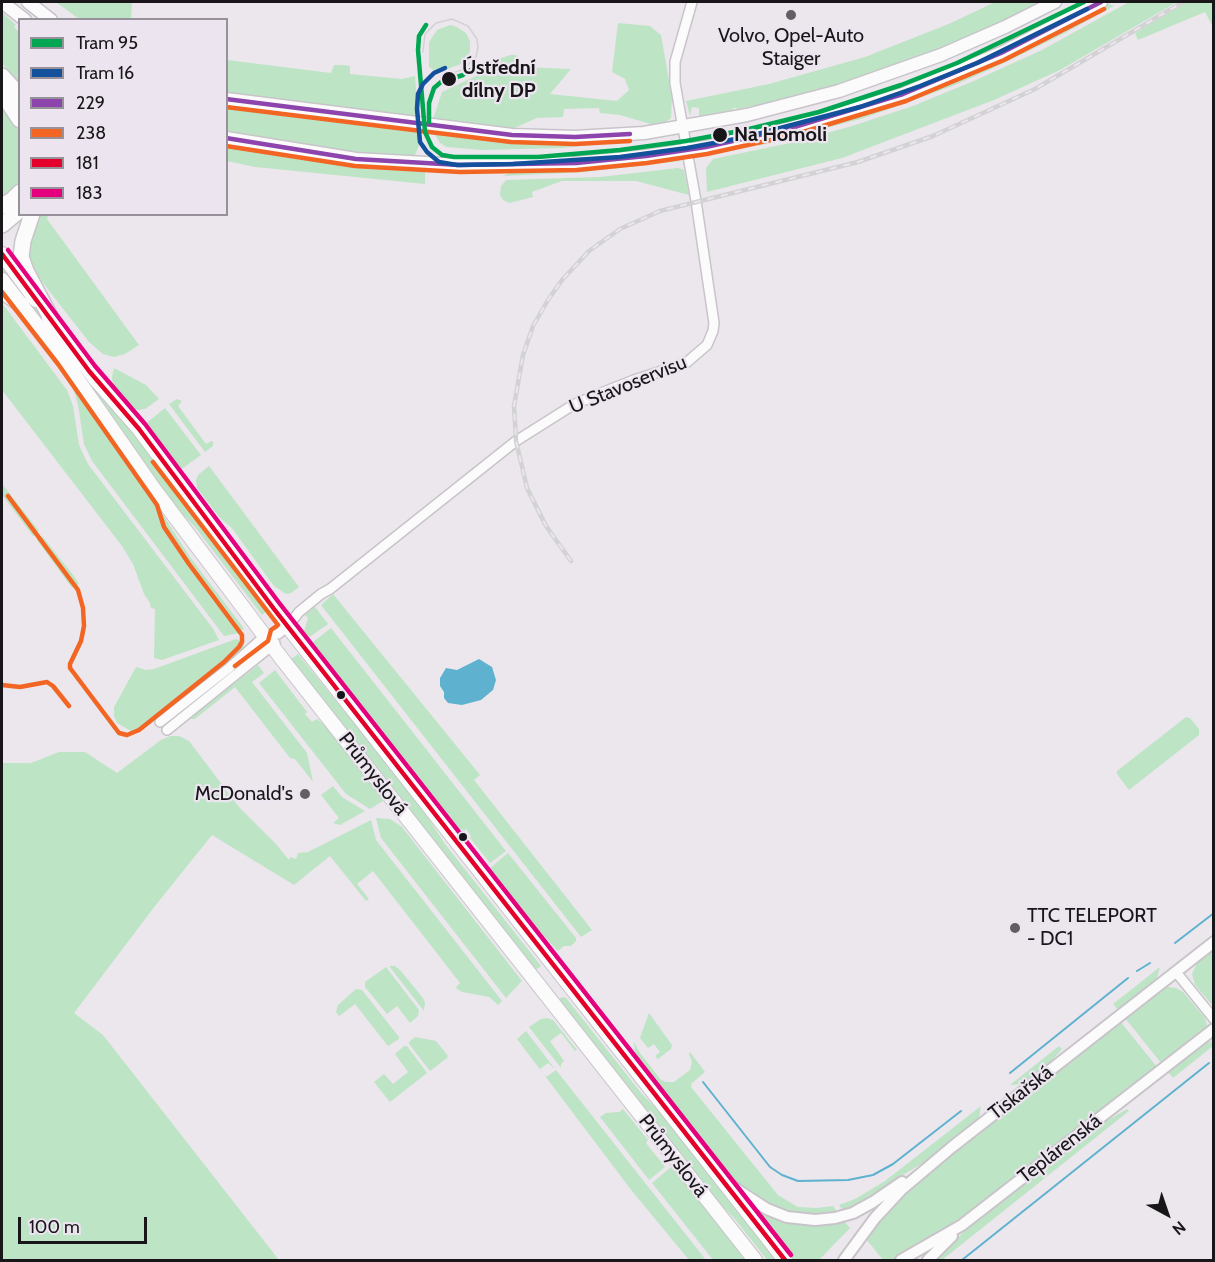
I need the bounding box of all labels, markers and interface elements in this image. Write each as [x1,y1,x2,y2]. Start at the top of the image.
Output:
marker: Volvo, Opel-Auto Staiger [784,8,798,22]
legend [18,18,228,216]
place label: Volvo, Opel-Auto Staiger [718,24,864,71]
text: Tram 95 [76,32,138,54]
place label: Ústřední dílny DP [462,56,536,103]
text: Tram 16 [76,62,134,84]
marker: Ústřední dílny DP [440,70,458,88]
text: 229 [76,92,105,114]
text: 238 [76,122,106,144]
place label: Na Homoli [734,123,827,147]
marker: Na Homoli [711,126,729,144]
text: 181 [76,152,99,174]
text: 183 [76,182,103,204]
street label: U Stavoservisu [566,351,690,419]
unlabelled marker [335,689,347,701]
street label: Průmyslová [333,728,413,820]
place label: McDonald's [195,782,293,806]
marker: McDonald's [298,787,312,801]
unlabelled marker [457,831,469,843]
place label: TTC TELEPORT - DC1 [1027,904,1157,951]
marker: TTC TELEPORT - DC1 [1008,921,1022,935]
street label: Tiskařská [984,1061,1058,1125]
street label: Teplárenská [1014,1109,1106,1189]
street label: Průmyslová [633,1110,713,1202]
north arrow [1137,1184,1197,1244]
scale bar [21,1205,150,1243]
text: 100 m [29,1216,80,1238]
text: N [1168,1217,1189,1239]

